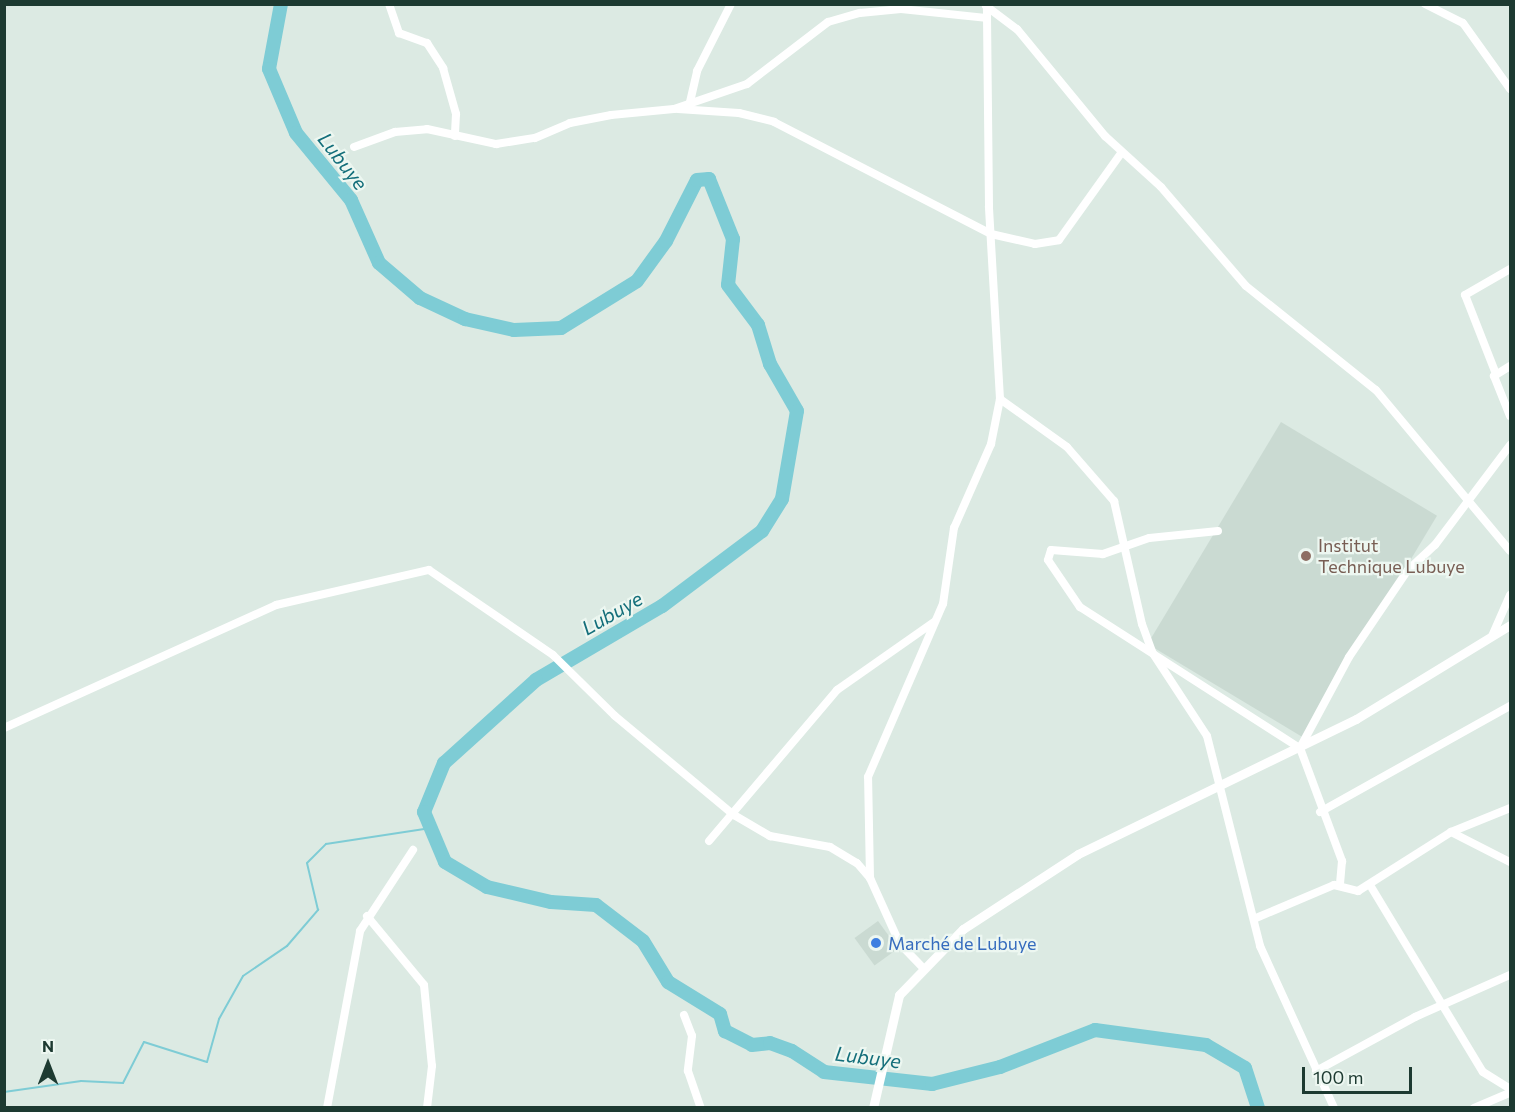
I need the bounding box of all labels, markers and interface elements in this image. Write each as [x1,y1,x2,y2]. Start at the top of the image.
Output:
water label: Lubuye [313,127,373,195]
place label: Institut Technique Lubuye [1318,535,1465,578]
marker: Institut Technique Lubuye [1299,549,1313,563]
water label: Lubuye [577,586,647,640]
place label: Marché de Lubuye [888,932,1036,954]
marker: Marché de Lubuye [869,936,883,950]
north arrow [18,1034,78,1094]
text: N [42,1036,54,1055]
water label: Lubuye [834,1041,902,1073]
scale bar [1305,1055,1414,1093]
text: 100 m [1313,1066,1363,1088]

